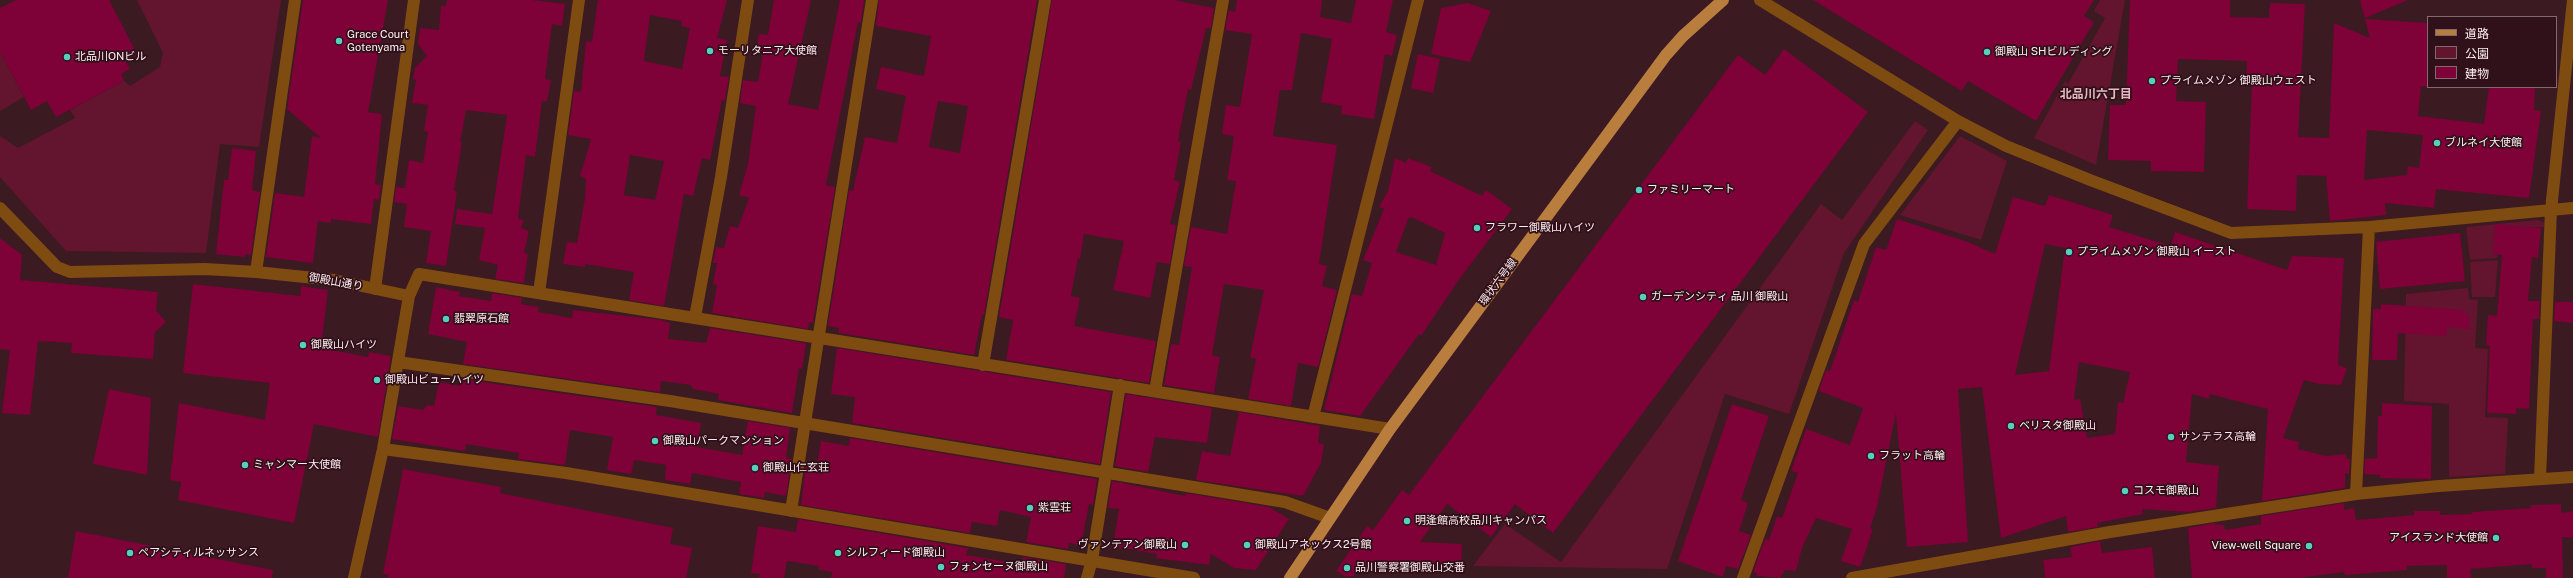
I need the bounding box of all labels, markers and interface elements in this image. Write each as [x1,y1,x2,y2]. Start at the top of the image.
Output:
legend [2427,16,2557,88]
text: 道路 [2465,27,2489,41]
place label: Grace Court Gotenyama [347,28,409,54]
marker: Grace Court Gotenyama [334,36,344,46]
place label: モーリタニア大使館 [718,44,817,58]
place label: 御殿山 SHビルディング [1995,45,2112,59]
marker: モーリタニア大使館 [705,46,715,56]
marker: 御殿山 SHビルディング [1982,47,1992,57]
text: 公園 [2465,47,2489,61]
place label: 北品川ONビル [75,50,146,64]
marker: 北品川ONビル [62,52,72,62]
text: 建物 [2465,67,2489,81]
place label: プライムメゾン 御殿山ウェスト [2160,74,2317,88]
marker: プライムメゾン 御殿山ウェスト [2147,76,2157,86]
district label: 北品川六丁目 [2060,87,2132,101]
place label: ブルネイ大使館 [2445,136,2522,150]
marker: ブルネイ大使館 [2432,138,2442,148]
place label: ファミリーマート [1647,183,1735,197]
marker: ファミリーマート [1634,185,1644,195]
place label: フラワー御殿山ハイツ [1485,221,1595,235]
marker: フラワー御殿山ハイツ [1472,223,1482,233]
place label: プライムメゾン 御殿山 イースト [2077,245,2236,259]
marker: プライムメゾン 御殿山 イースト [2064,247,2074,257]
street label: 環状六号線 [1476,256,1520,308]
street label: 御殿山通り [308,271,364,293]
place label: ガーデンシティ 品川 御殿山 [1651,290,1788,304]
marker: ガーデンシティ 品川 御殿山 [1638,292,1648,302]
place label: 翡翠原石館 [454,312,509,326]
marker: 翡翠原石館 [441,314,451,324]
place label: 御殿山ハイツ [311,338,377,352]
marker: 御殿山ハイツ [298,340,308,350]
place label: 御殿山ビューハイツ [385,373,484,387]
marker: 御殿山ビューハイツ [372,375,382,385]
place label: ベリスタ御殿山 [2019,419,2096,433]
marker: ベリスタ御殿山 [2006,421,2016,431]
place label: サンテラス高輪 [2179,430,2256,444]
marker: サンテラス高輪 [2166,432,2176,442]
place label: 御殿山パークマンション [663,434,784,448]
marker: 御殿山パークマンション [650,436,660,446]
place label: フラット高輪 [1879,449,1945,463]
marker: フラット高輪 [1866,451,1876,461]
place label: ミャンマー大使館 [253,458,341,472]
marker: ミャンマー大使館 [240,460,250,470]
place label: 御殿山仁玄荘 [763,461,829,475]
marker: 御殿山仁玄荘 [750,463,760,473]
place label: コスモ御殿山 [2133,484,2199,498]
marker: コスモ御殿山 [2120,486,2130,496]
place label: 紫雲荘 [1038,501,1071,515]
marker: 紫雲荘 [1025,503,1035,513]
place label: 明逢館高校品川キャンパス [1415,514,1547,528]
marker: 明逢館高校品川キャンパス [1402,516,1412,526]
place label: アイスランド大使館 [2389,531,2488,545]
marker: アイスランド大使館 [2491,533,2501,543]
place label: ヴァンテアン御殿山 [1078,538,1177,552]
place label: 御殿山アネックス2号館 [1255,538,1372,552]
place label: View-well Square [2212,539,2301,553]
marker: ヴァンテアン御殿山 [1180,540,1190,550]
marker: 御殿山アネックス2号館 [1242,540,1252,550]
marker: View-well Square [2304,541,2314,551]
place label: ペアシティルネッサンス [138,546,259,560]
place label: シルフィード御殿山 [846,546,945,560]
marker: ペアシティルネッサンス [125,548,135,558]
marker: シルフィード御殿山 [833,548,843,558]
place label: フォンセーヌ御殿山 [949,560,1048,574]
place label: 品川警察署御殿山交番 [1355,561,1465,575]
marker: フォンセーヌ御殿山 [936,562,946,572]
marker: 品川警察署御殿山交番 [1342,563,1352,573]

